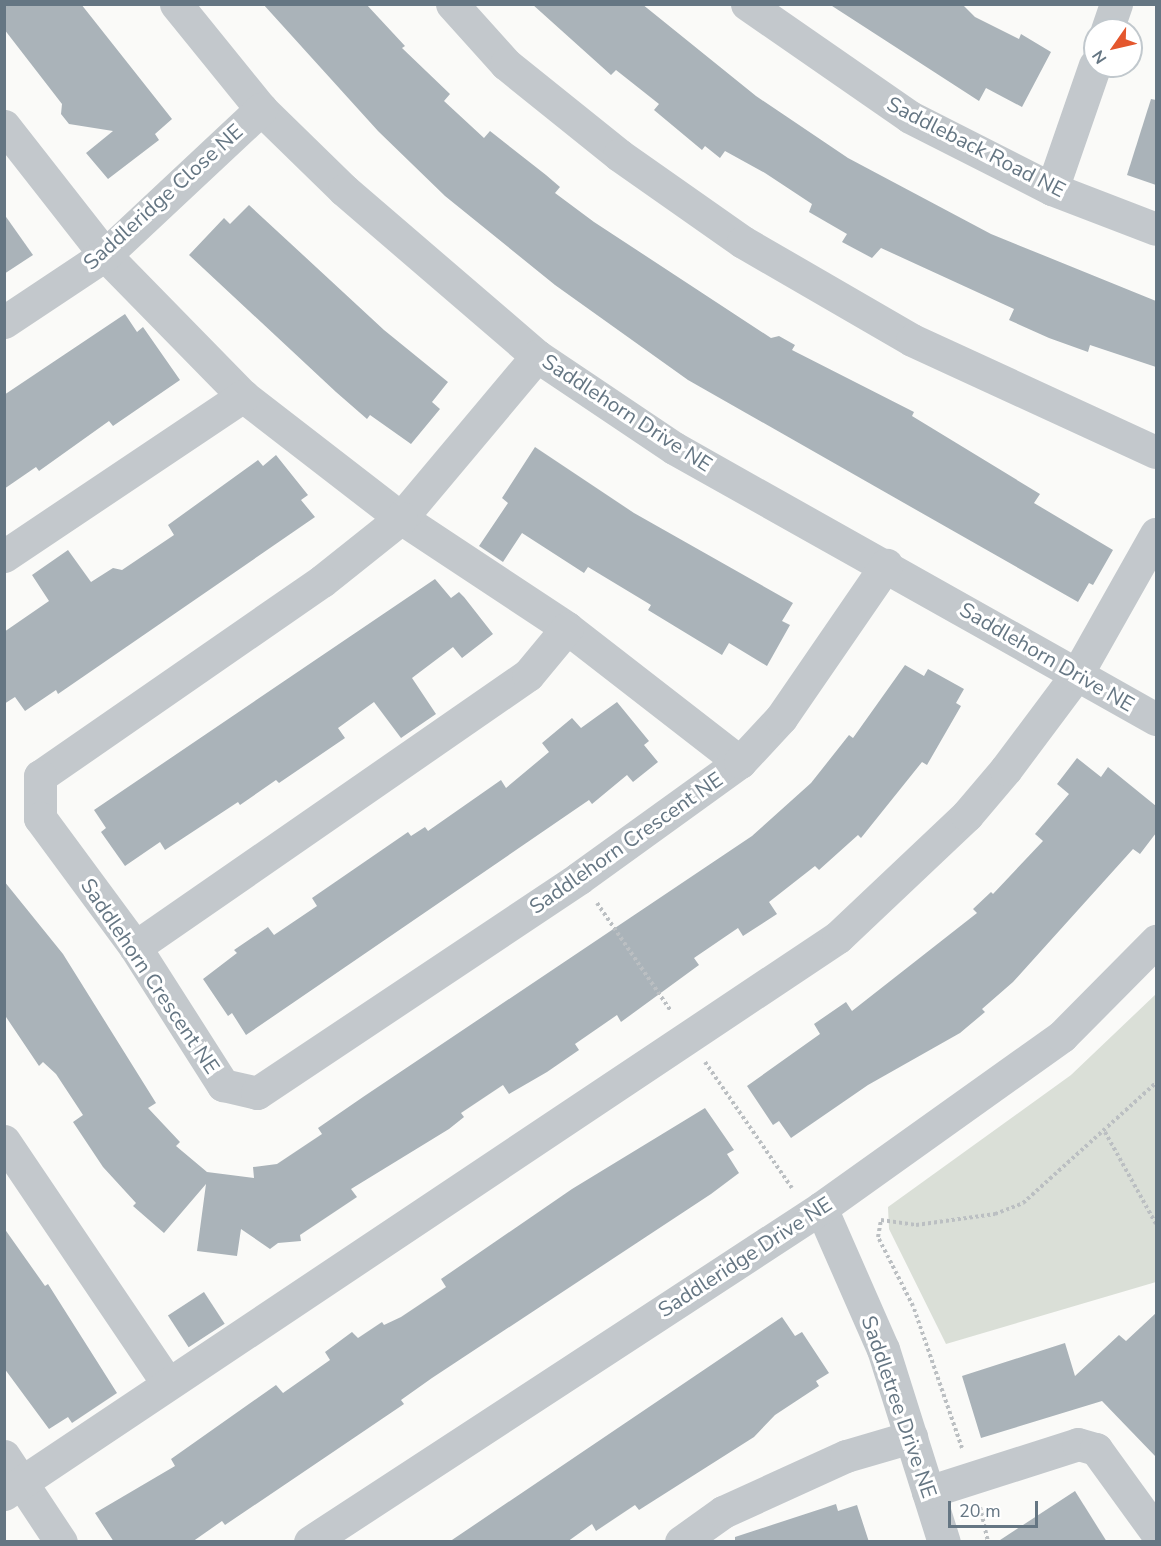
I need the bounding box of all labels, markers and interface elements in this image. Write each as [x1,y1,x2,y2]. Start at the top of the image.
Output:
north arrow [1083,18,1143,78]
text: N [1087,46,1112,68]
street label: Saddleback Road NE [883,91,1069,203]
street label: Saddleridge Close NE [78,119,248,275]
street label: Saddlehorn Drive NE [537,349,717,477]
street label: Saddlehorn Drive NE [955,597,1139,717]
street label: Saddlehorn Crescent NE [524,767,728,919]
street label: Saddlehorn Crescent NE [75,874,225,1078]
street label: Saddleridge Drive NE [653,1191,837,1323]
street label: Saddletree Drive NE [856,1312,942,1502]
scale bar [951,1489,1041,1527]
text: 20 m [959,1499,1001,1523]

